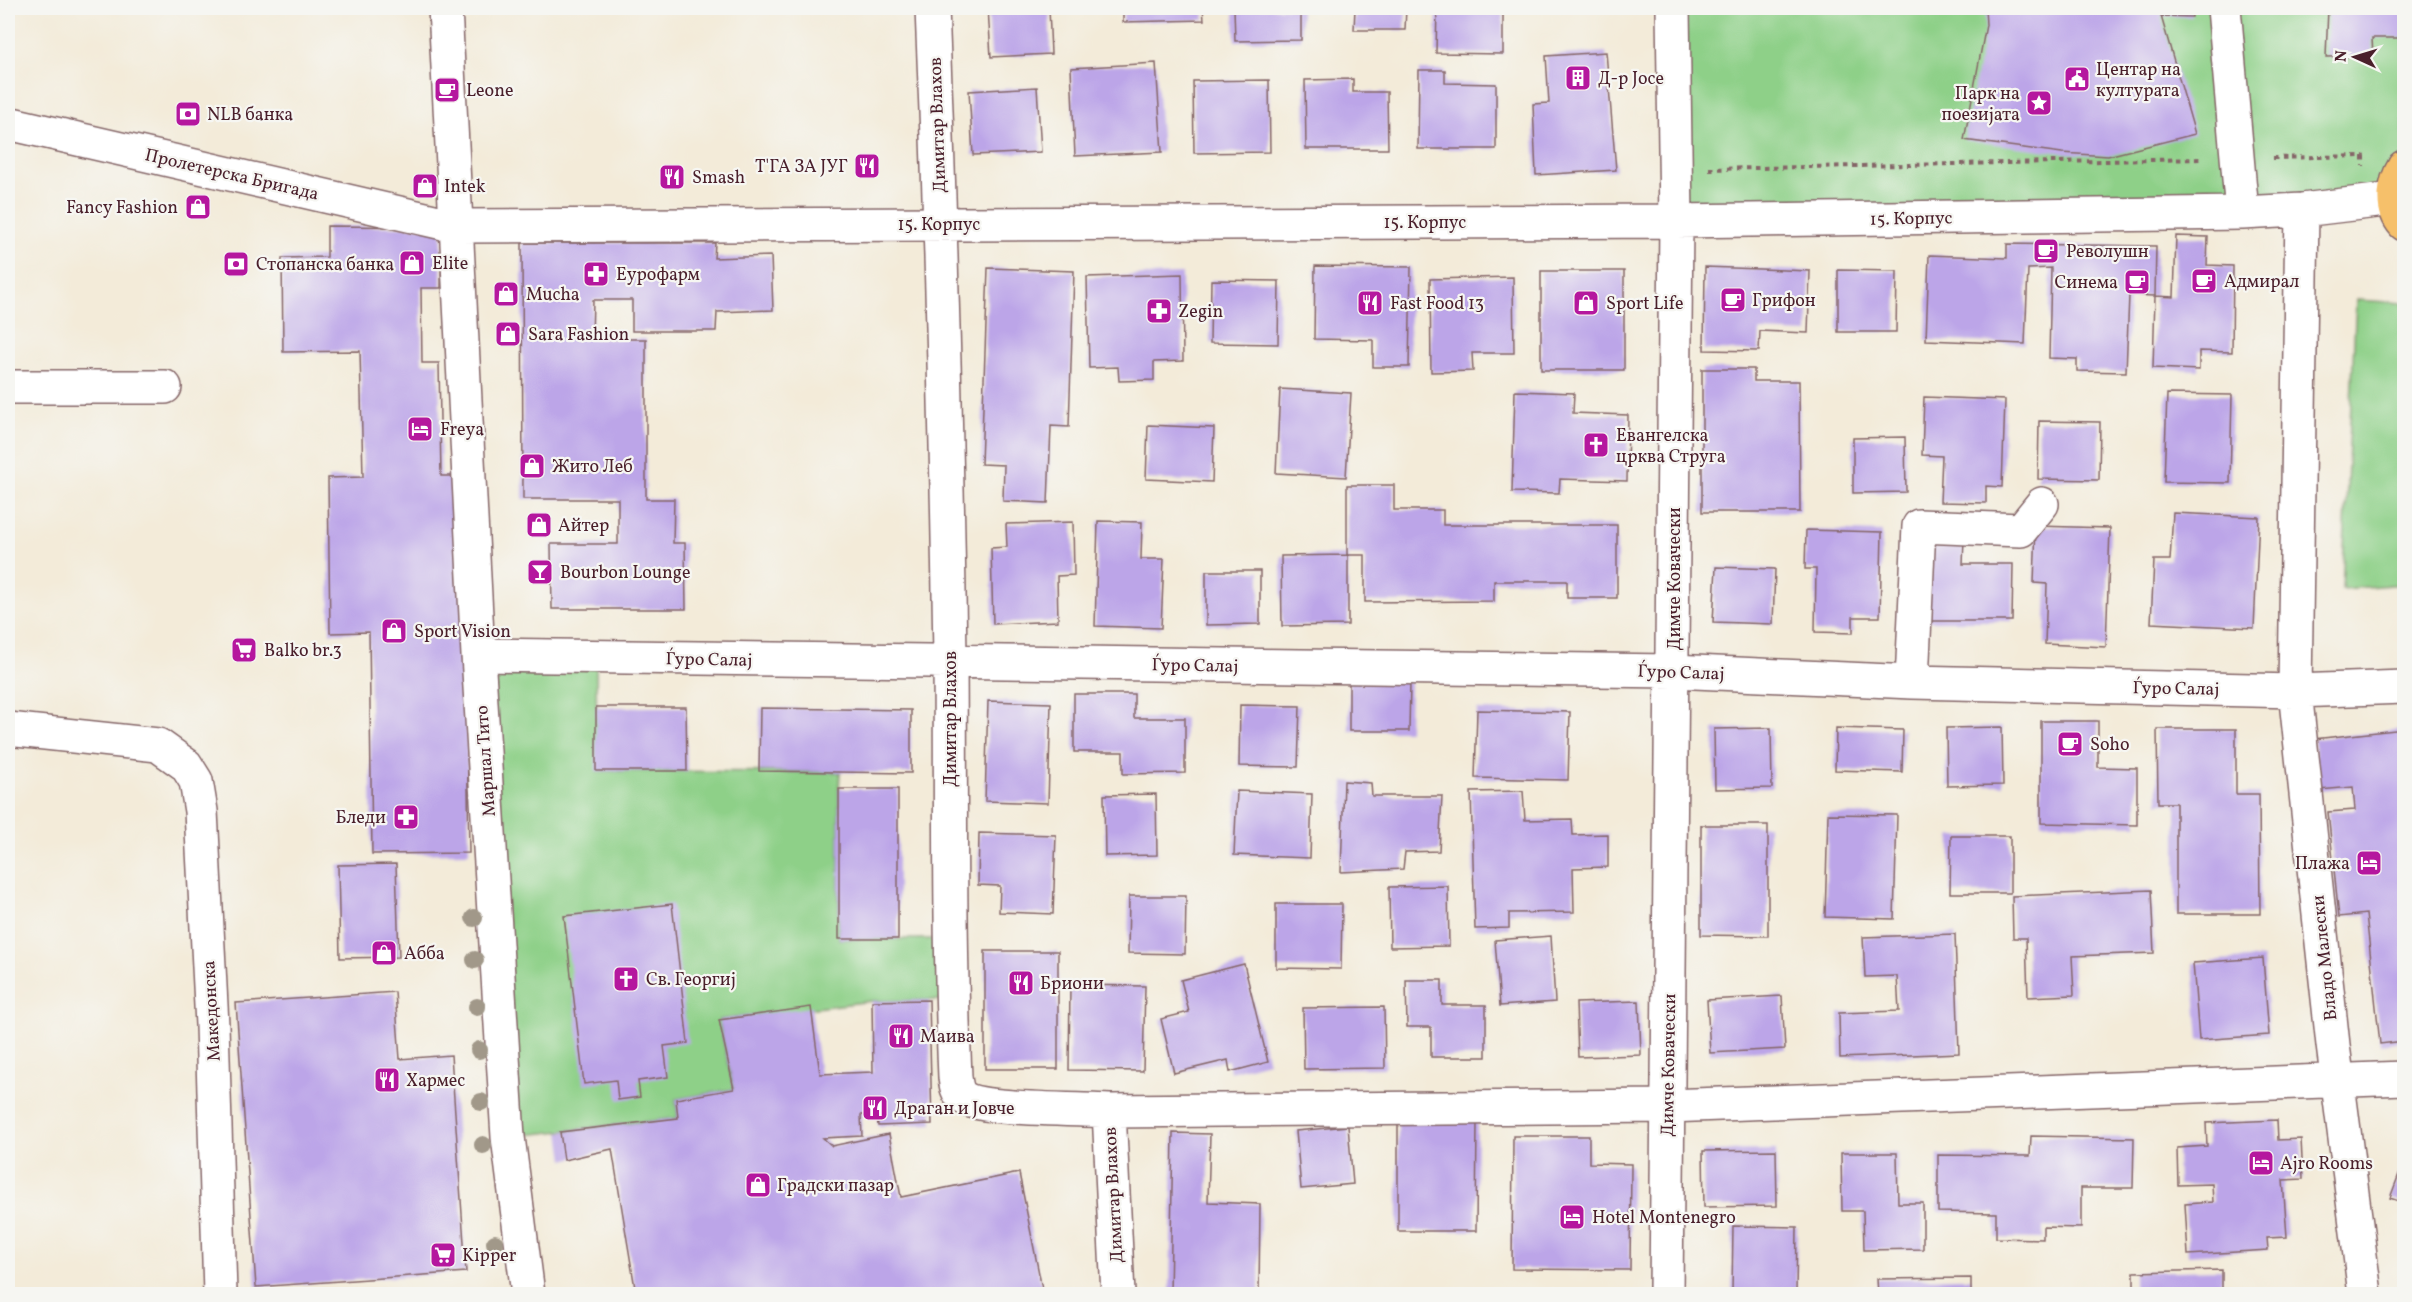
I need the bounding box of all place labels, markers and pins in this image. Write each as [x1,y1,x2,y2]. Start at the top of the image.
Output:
place label: Центар на културата [2096,58,2181,104]
building icon: Д-р Јосе [1563,63,1593,93]
public building icon: Центар на културата [2062,64,2092,94]
place label: Д-р Јосе [1598,67,1664,92]
cafe icon: Leone [432,75,462,105]
place label: Leone [466,79,513,104]
place label: Парк на поезијата [1941,82,2020,128]
place icon: Парк на поезијата [2024,88,2054,118]
bank icon: NLB банка [173,99,203,129]
place label: NLB банка [207,103,293,128]
restaurant icon: Т'ГА ЗА ЈУГ [852,151,882,181]
place label: Т'ГА ЗА ЈУГ [755,155,848,180]
restaurant icon: Smash [657,162,687,192]
place label: Smash [692,166,746,191]
shop icon: Intek [410,171,440,201]
place label: Intek [444,175,486,200]
shop icon: Fancy Fashion [183,192,213,222]
place label: Fancy Fashion [66,196,178,221]
cafe icon: Револушн [2031,236,2061,266]
place label: Револушн [2066,240,2149,265]
shop icon: Elite [397,248,427,278]
bank icon: Стопанска банка [221,249,251,279]
place label: Elite [432,252,468,277]
place label: Стопанска банка [256,253,394,278]
pharmacy icon: Еурофарм [581,259,611,289]
place label: Еурофарм [616,263,700,288]
cafe icon: Адмирал [2189,266,2219,296]
cafe icon: Синема [2122,267,2152,297]
place label: Адмирал [2224,270,2299,295]
place label: Синема [2054,271,2118,296]
shop icon: Mucha [491,279,521,309]
place label: Mucha [526,283,580,308]
cafe icon: Грифон [1718,285,1748,315]
restaurant icon: Fast Food 13 [1355,288,1385,318]
shop icon: Sport Life [1571,288,1601,318]
place label: Грифон [1752,289,1816,314]
place label: Fast Food 13 [1390,292,1484,317]
place label: Sport Life [1606,292,1683,317]
pharmacy icon: Zegin [1144,296,1174,326]
place label: Zegin [1178,300,1224,325]
shop icon: Sara Fashion [493,319,523,349]
place label: Sara Fashion [528,323,630,348]
hotel icon: Freya [405,414,435,444]
place label: Freya [440,418,484,443]
place label: Евангелска црква Струга [1616,424,1726,470]
church icon: Евангелска црква Струга [1581,430,1611,460]
shop icon: Жито Леб [517,451,547,481]
place label: Жито Леб [552,455,633,480]
shop icon: Айтер [524,510,554,540]
place label: Айтер [558,514,609,539]
bar icon: Bourbon Lounge [525,557,555,587]
place label: Bourbon Lounge [560,561,691,586]
shop icon: Sport Vision [379,616,409,646]
place label: Sport Vision [414,620,511,645]
supermarket icon: Balko br.3 [229,635,259,665]
place label: Balko br.3 [264,639,342,664]
cafe icon: Soho [2055,729,2085,759]
place label: Soho [2090,733,2130,758]
pharmacy icon: Бледи [391,802,421,832]
place label: Бледи [335,806,386,831]
hotel icon: Плажа [2354,848,2384,878]
place label: Плажа [2295,852,2350,877]
shop icon: Абба [369,938,399,968]
place label: Абба [404,942,445,967]
church icon: Св. Георгиј [611,964,641,994]
place label: Св. Георгиј [646,968,736,993]
restaurant icon: Бриони [1006,968,1036,998]
place label: Бриони [1040,972,1104,997]
restaurant icon: Маива [886,1021,916,1051]
place label: Маива [920,1025,975,1050]
restaurant icon: Хармес [372,1065,402,1095]
place label: Хармес [406,1069,465,1094]
restaurant icon: Драган и Јовче [860,1093,890,1123]
place label: Драган и Јовче [894,1097,1015,1122]
hotel icon: Ajro Rooms [2246,1148,2276,1178]
place label: Ajro Rooms [2280,1152,2373,1177]
shop icon: Градски пазар [743,1170,773,1200]
place label: Градски пазар [777,1174,894,1199]
hotel icon: Hotel Montenegro [1557,1202,1587,1232]
place label: Hotel Montenegro [1592,1206,1736,1231]
supermarket icon: Kipper [428,1240,458,1270]
place label: Kipper [462,1244,517,1269]

